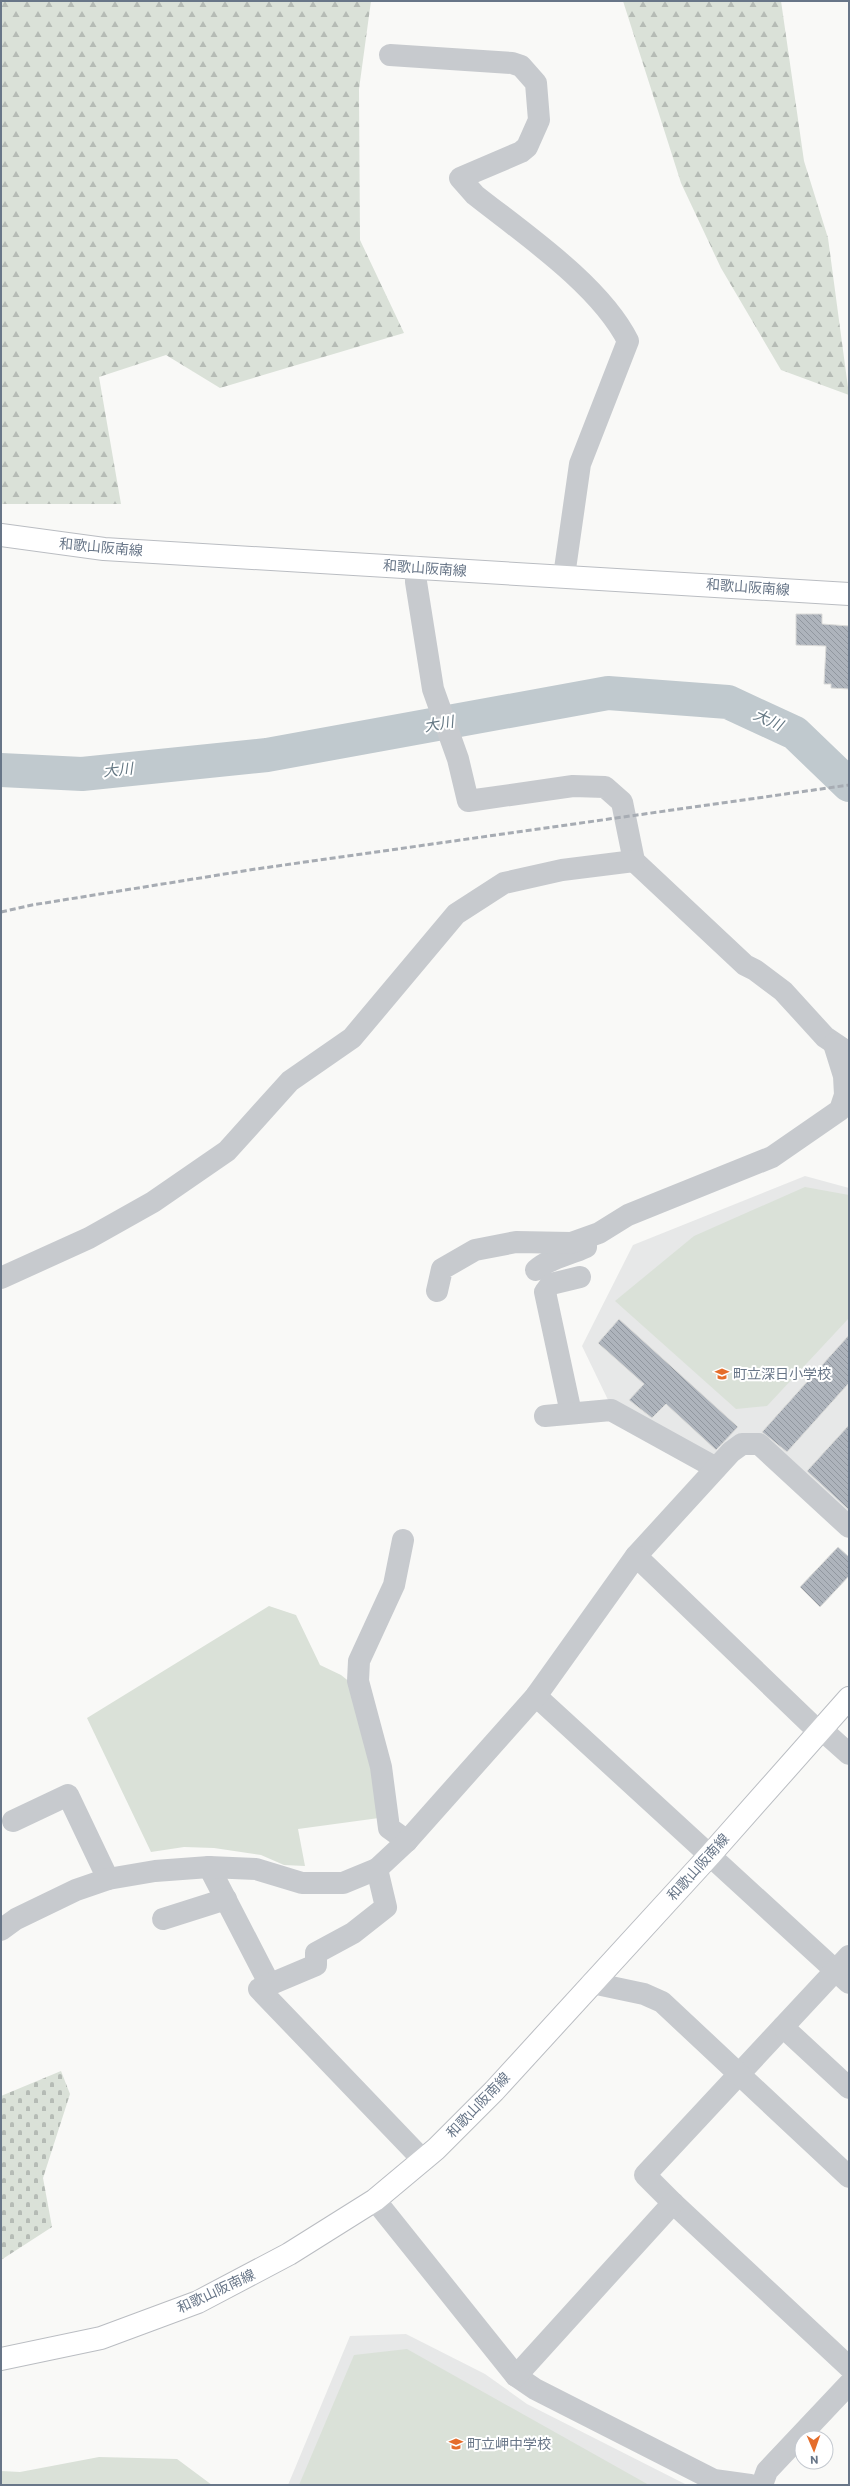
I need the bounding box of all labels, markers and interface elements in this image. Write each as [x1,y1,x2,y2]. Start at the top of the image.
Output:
street label: 和歌山阪南線 [58,534,144,559]
street label: 和歌山阪南線 [383,556,468,579]
street label: 和歌山阪南線 [706,575,791,598]
water label: 大川 [751,705,788,734]
water label: 大川 [422,711,457,734]
water label: 大川 [102,758,136,780]
place label: 町立深日小学校 [733,1365,831,1382]
school or university icon: 町立深日小学校 [714,1366,730,1382]
street label: 和歌山阪南線 [663,1830,732,1904]
street label: 和歌山阪南線 [442,2069,513,2141]
street label: 和歌山阪南線 [174,2265,257,2316]
north arrow [794,2430,834,2470]
place label: 町立岬中学校 [467,2435,551,2452]
school or university icon: 町立岬中学校 [448,2436,464,2452]
text: N [810,2454,819,2467]

